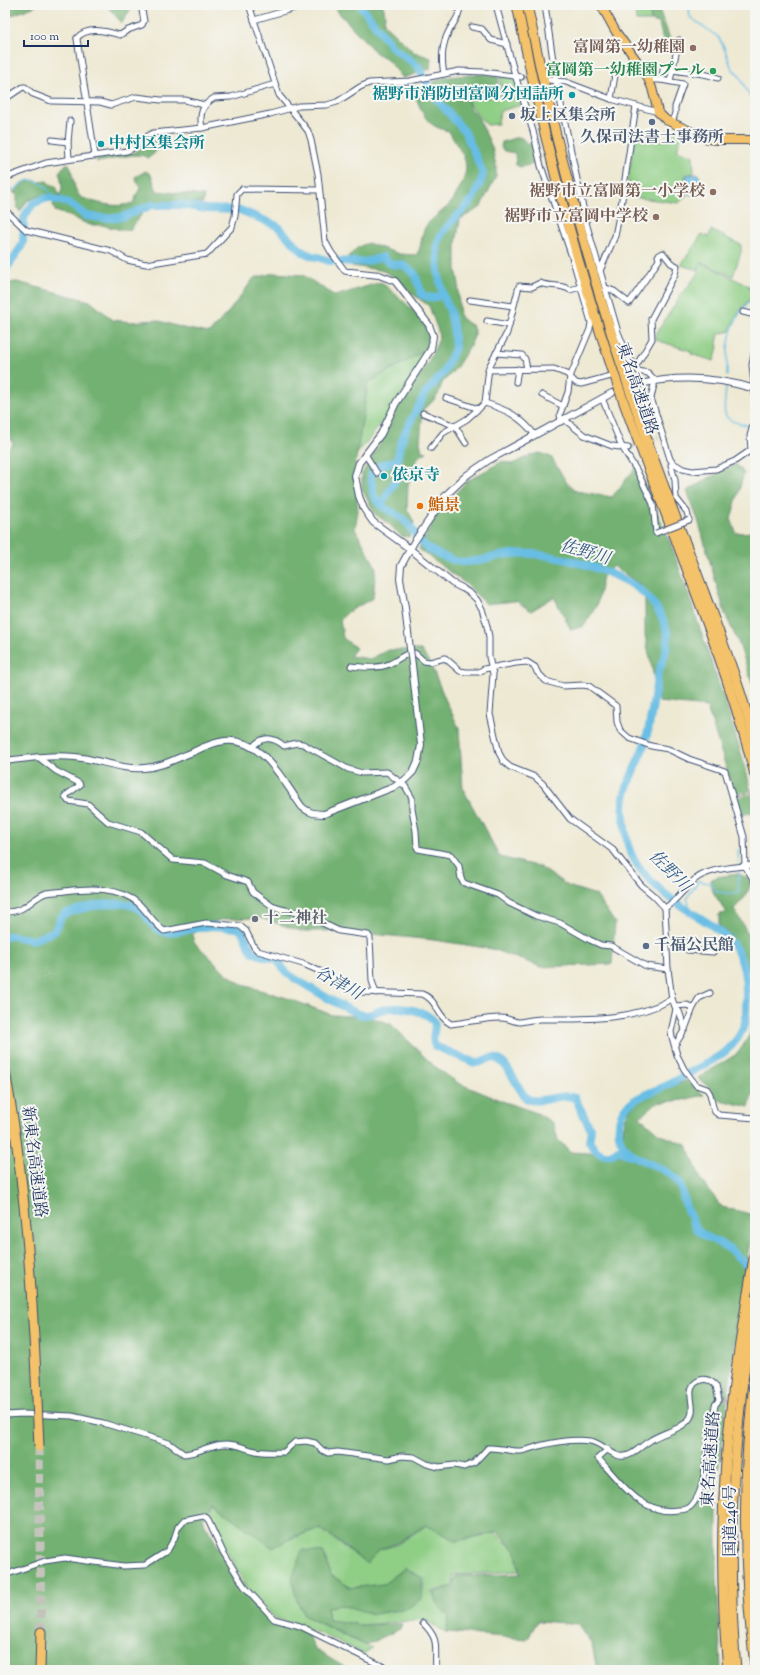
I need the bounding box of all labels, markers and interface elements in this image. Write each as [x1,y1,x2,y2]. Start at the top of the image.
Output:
scale bar [24,22,88,48]
text: 100 m [30,28,59,46]
place label: 富岡第一幼稚園 [573,37,685,60]
marker: 富岡第一幼稚園 [688,43,698,53]
place label: 富岡第一幼稚園プール [546,60,705,83]
marker: 富岡第一幼稚園プール [708,66,718,76]
place label: 裾野市消防団富岡分団詰所 [372,84,564,107]
marker: 裾野市消防団富岡分団詰所 [567,90,577,100]
place label: 坂上区集会所 [520,105,616,128]
marker: 坂上区集会所 [507,111,517,121]
marker: 久保司法書士事務所 [647,117,657,127]
place label: 久保司法書士事務所 [580,127,724,150]
place label: 中村区集会所 [109,133,205,156]
marker: 中村区集会所 [96,139,106,149]
place label: 裾野市立富岡第一小学校 [529,181,706,204]
marker: 裾野市立富岡第一小学校 [708,187,718,197]
place label: 裾野市立富岡中学校 [504,206,649,229]
marker: 裾野市立富岡中学校 [651,212,661,222]
street label: 東名高速道路 [609,340,663,438]
place label: 依京寺 [392,465,440,488]
marker: 依京寺 [379,471,389,481]
place label: 鮨景 [428,495,460,518]
marker: 鮨景 [415,501,425,511]
water label: 佐野川 [557,534,615,572]
water label: 佐野川 [642,845,697,900]
place label: 十二神社 [263,908,327,931]
marker: 十二神社 [250,914,260,924]
place label: 千福公民館 [654,935,734,958]
marker: 千福公民館 [641,941,651,951]
water label: 谷津川 [310,961,368,1008]
street label: 新東名高速道路 [15,1105,51,1219]
street label: 東名高速道路 [697,1410,727,1508]
street label: 国道246号 [720,1485,743,1557]

